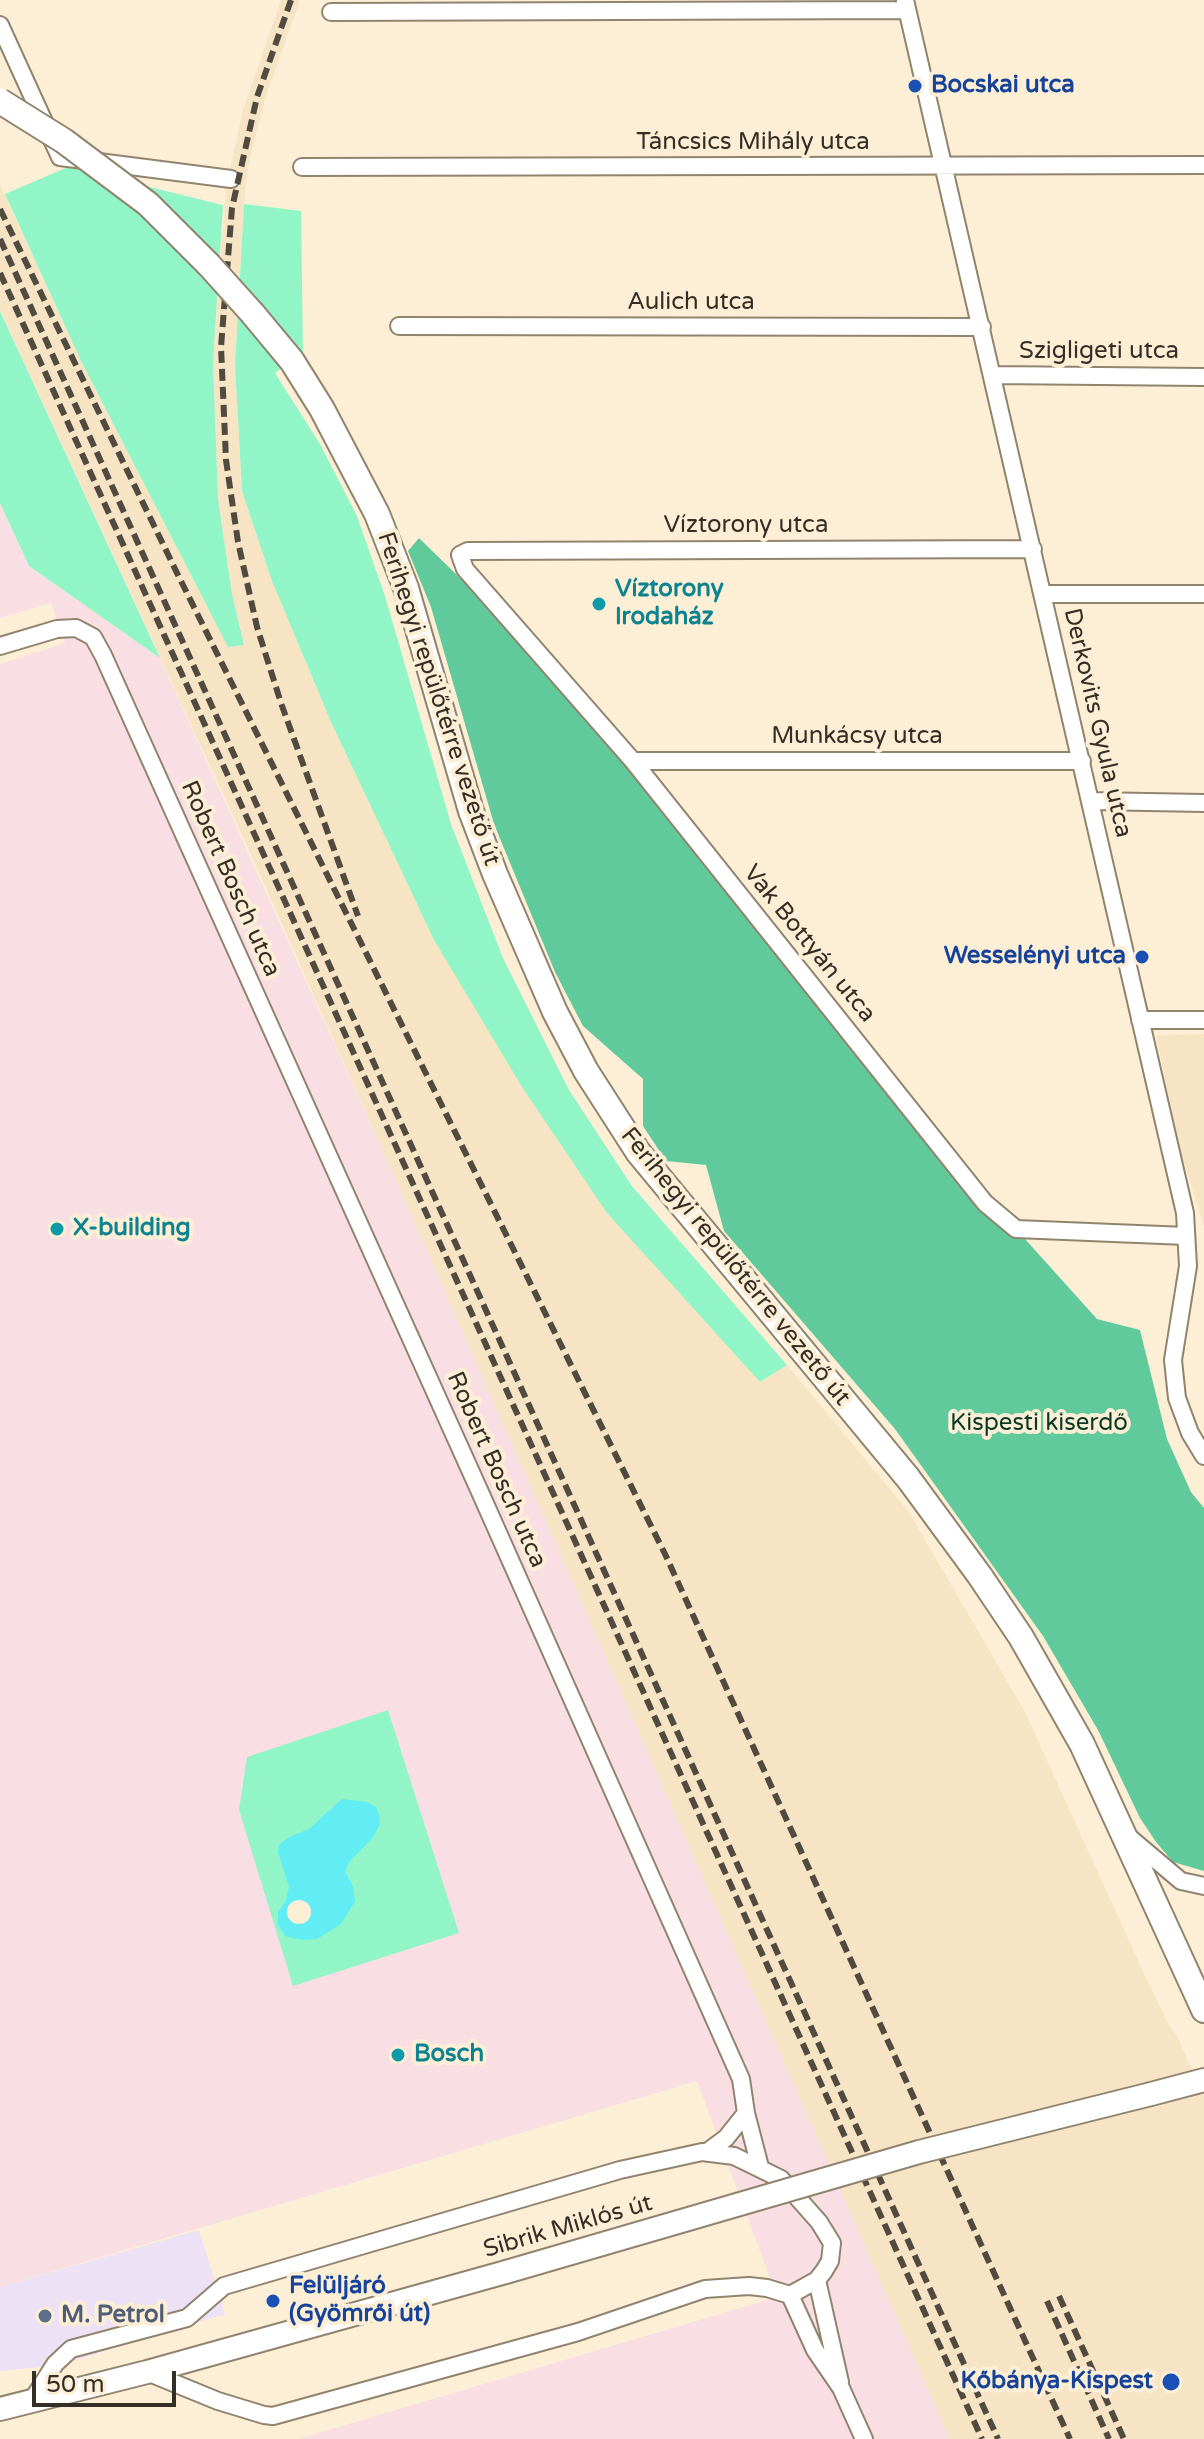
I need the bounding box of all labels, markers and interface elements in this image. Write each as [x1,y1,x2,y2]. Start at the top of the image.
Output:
place label: Bocskai utca [931,72,1075,100]
marker: Bocskai utca [906,77,924,95]
street label: Táncsics Mihály utca [636,129,870,157]
street label: Aulich utca [627,289,755,317]
street label: Szigligeti utca [1019,338,1179,366]
street label: Víztorony utca [664,512,828,540]
street label: Ferihegyi repülőtérre vezető út [370,528,506,870]
place label: Víztorony Irodaház [615,576,724,632]
marker: Víztorony Irodaház [590,595,608,613]
street label: Derkovits Gyula utca [1057,606,1137,840]
street label: Munkácsy utca [771,723,943,751]
street label: Robert Bosch utca [174,777,286,981]
street label: Vak Bottyán utca [737,859,881,1029]
place label: Wesselényi utca [944,943,1126,971]
marker: Wesselényi utca [1133,948,1151,966]
street label: Ferihegyi repülőtérre vezető út [614,1122,856,1412]
place label: X-building [73,1215,191,1243]
marker: X-building [48,1220,66,1238]
street label: Robert Bosch utca [440,1368,552,1572]
park label: Kispesti kiserdő [950,1410,1128,1438]
place label: Bosch [414,2041,484,2069]
marker: Bosch [389,2046,407,2064]
street label: Sibrik Miklós út [480,2189,656,2265]
place label: Felüljáró (Gyömrői út) [289,2273,430,2329]
marker: Felüljáró (Gyömrői út) [264,2292,282,2310]
place label: M. Petrol [61,2302,165,2330]
marker: M. Petrol [36,2307,54,2325]
scale bar [36,2355,180,2405]
place label: Kőbánya-Kispest [960,2368,1153,2396]
text: 50 m [46,2370,104,2399]
marker: Kőbánya-Kispest [1160,2371,1182,2393]

